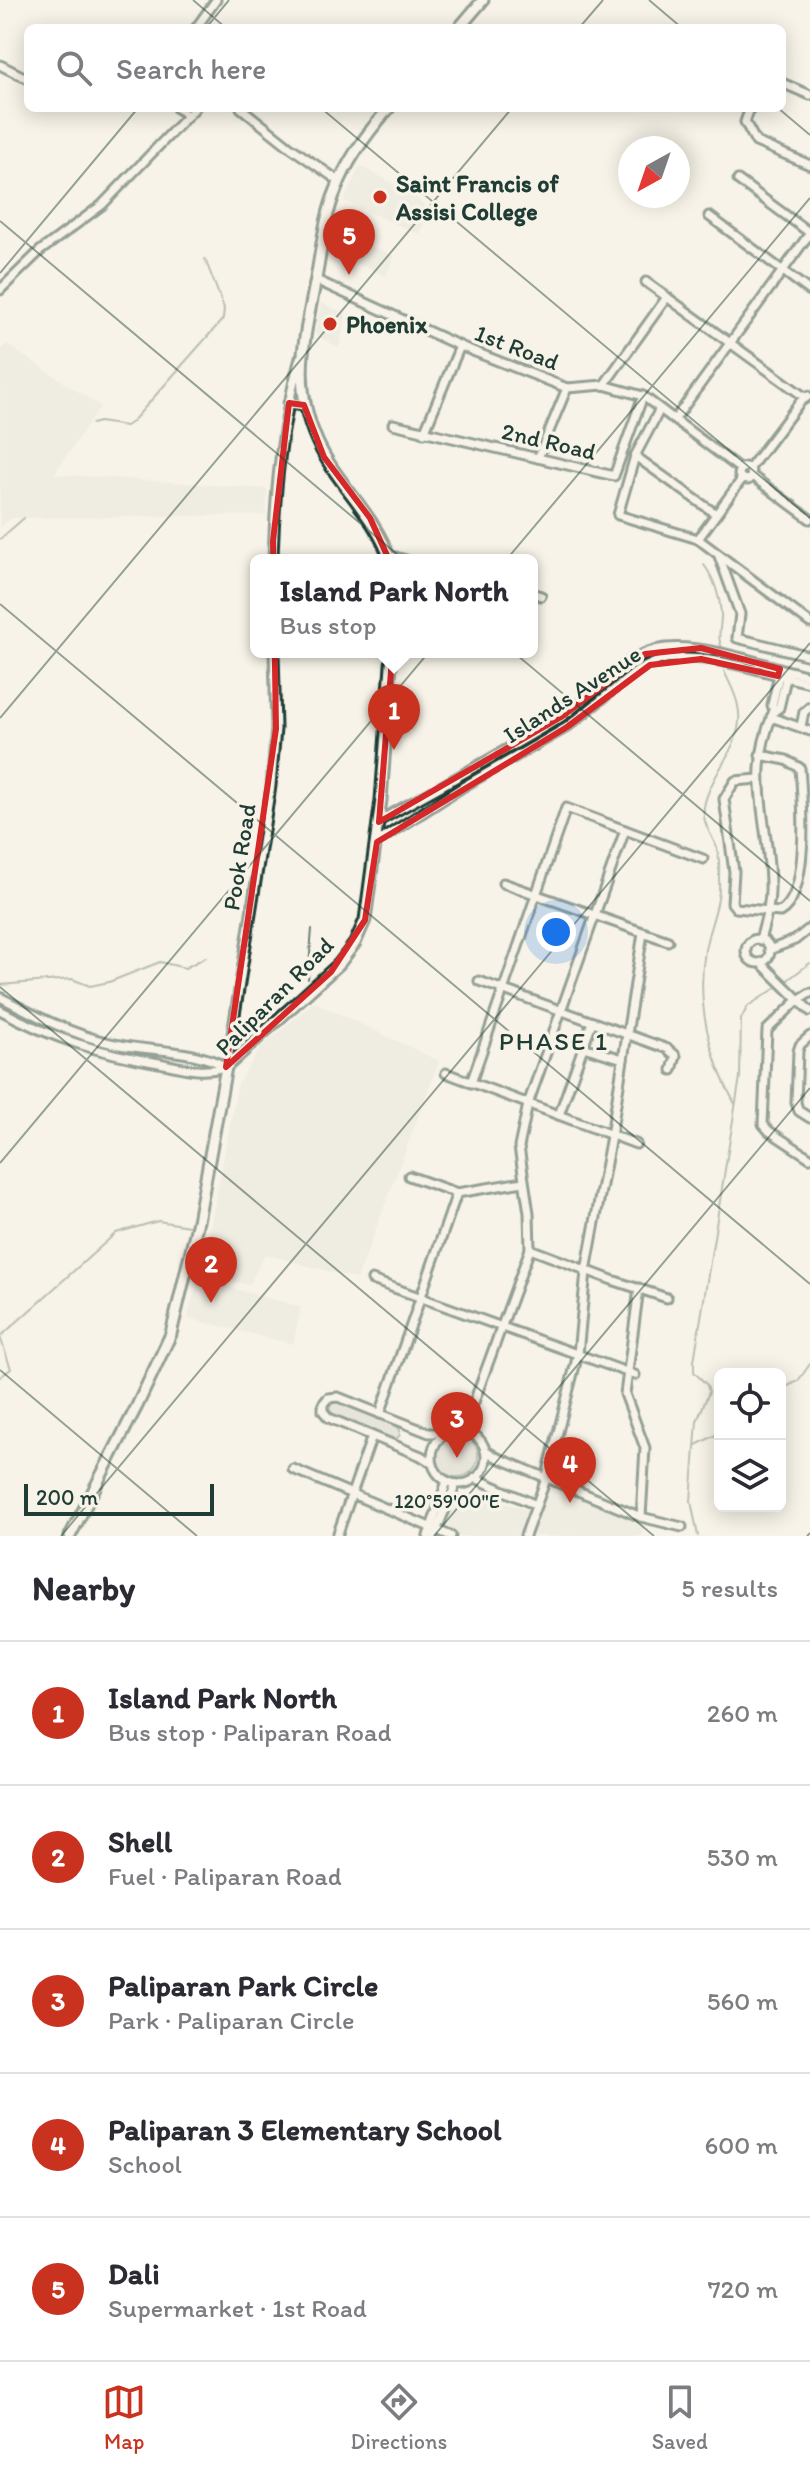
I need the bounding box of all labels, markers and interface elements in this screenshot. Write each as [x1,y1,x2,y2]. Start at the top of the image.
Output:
search box [24,24,786,112]
icon: search [52,46,96,90]
text: Search here [116,50,266,87]
north arrow [618,136,690,208]
place label: Saint Francis of Assisi College [395,169,560,227]
marker: Saint Francis of Assisi College [371,188,389,206]
pin: 5 [323,209,375,275]
place label: Phoenix [346,310,428,339]
marker: Phoenix [321,315,339,333]
street label: 1st Road [471,318,563,376]
street label: 2nd Road [499,416,599,466]
popup [250,554,538,658]
text: Island Park North [279,572,509,609]
text: Bus stop [279,609,376,641]
street label: Islands Avenue [498,639,646,749]
pin: 1 [368,684,420,750]
street label: Pook Road [216,801,262,912]
your location [536,912,576,952]
street label: Paliparan Road [209,931,339,1061]
district label: PHASE 1 [499,1025,609,1057]
pin: 2 [185,1237,237,1303]
map controls [714,1368,786,1512]
button: locate [714,1368,786,1440]
pin: 3 [431,1392,483,1458]
pin: 4 [544,1437,596,1503]
button: layers [714,1440,786,1512]
scale bar [24,1480,214,1516]
text: 200 m [36,1484,98,1511]
text: 120°59'00"E [394,1489,500,1513]
text: Nearby [32,1568,135,1609]
text: 5 results [681,1572,778,1604]
text: Island Park North [108,1679,337,1716]
text: 1 [52,1697,64,1729]
text: 260 m [707,1697,778,1729]
text: Bus stop · Paliparan Road [108,1716,391,1748]
text: Shell [108,1823,172,1860]
text: 2 [51,1841,65,1873]
text: 530 m [706,1841,778,1873]
text: Fuel · Paliparan Road [108,1860,342,1892]
text: Paliparan Park Circle [108,1967,378,2004]
text: 3 [51,1985,65,2017]
text: 560 m [707,1985,778,2017]
text: Park · Paliparan Circle [108,2004,355,2036]
text: Paliparan 3 Elementary School [108,2111,502,2148]
text: 4 [50,2129,66,2161]
text: 600 m [704,2129,778,2161]
text: School [108,2148,182,2180]
text: Dali [108,2255,160,2292]
text: 5 [51,2273,65,2305]
text: 720 m [708,2273,778,2305]
text: Supermarket · 1st Road [108,2292,367,2324]
tab: Map [102,2380,146,2455]
tab: Directions [351,2380,447,2455]
tab: Saved [652,2380,708,2455]

